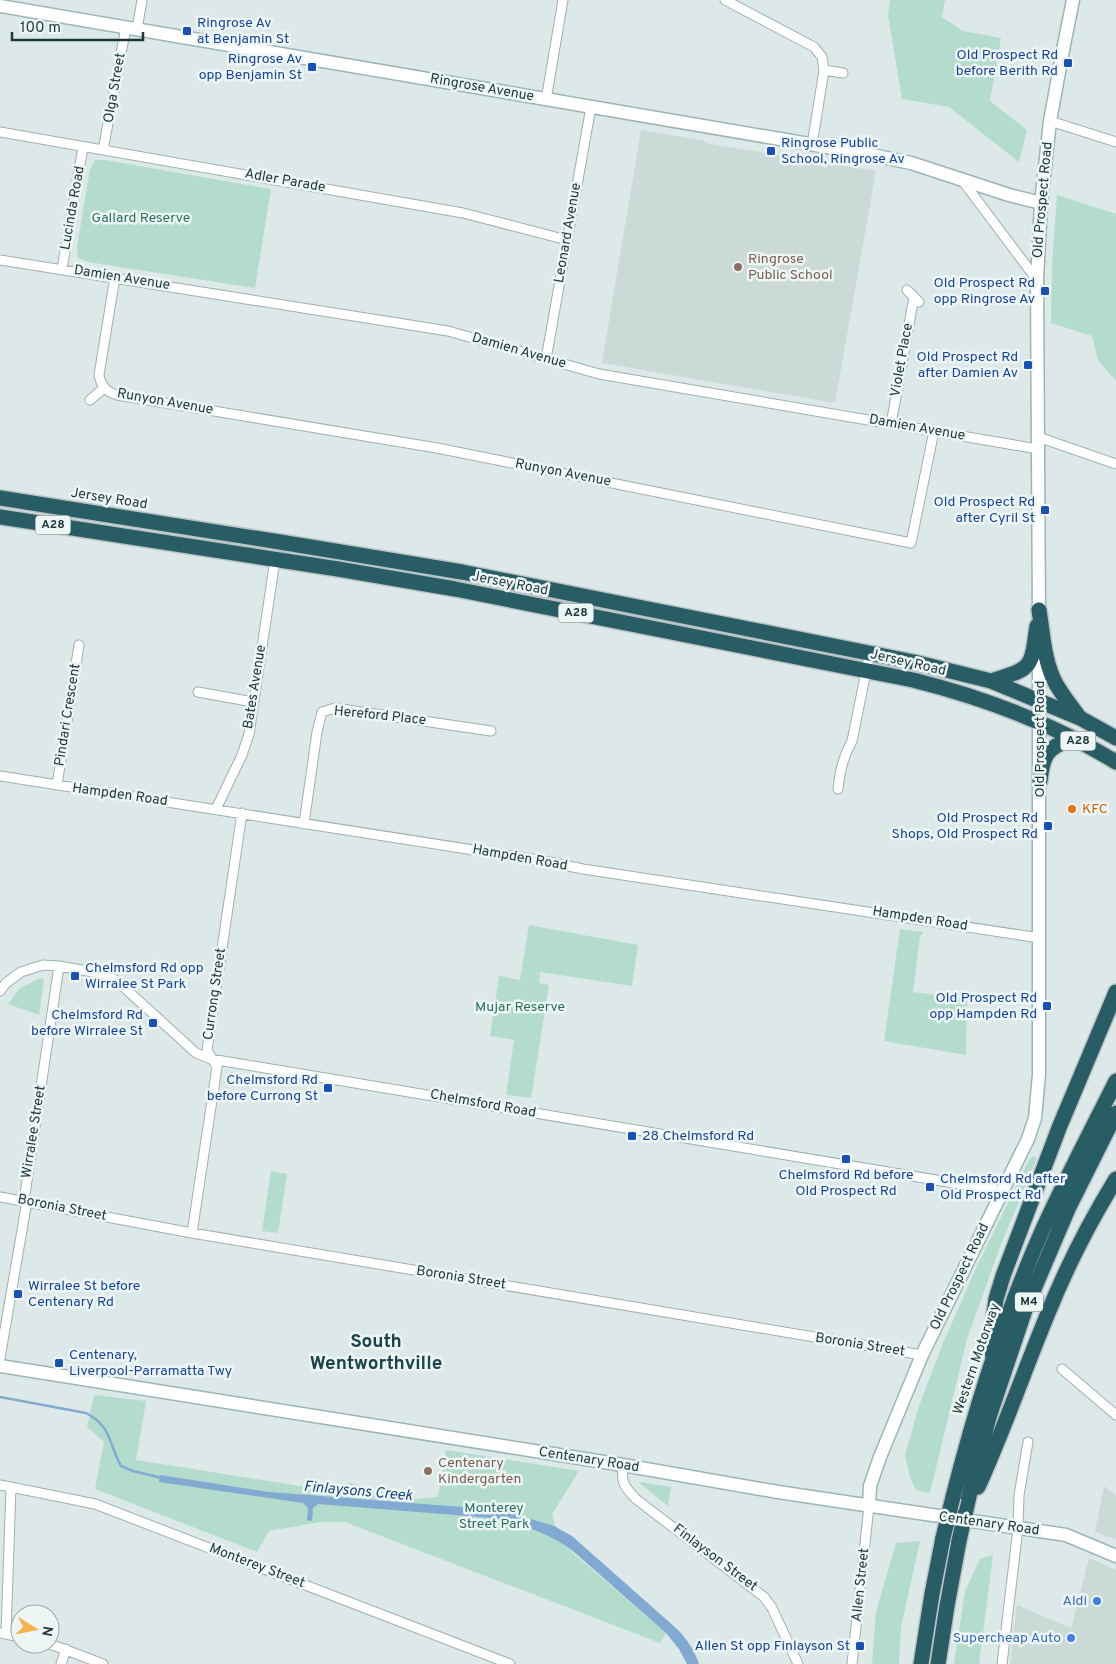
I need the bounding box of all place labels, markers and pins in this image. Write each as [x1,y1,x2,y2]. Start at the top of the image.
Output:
place label: Ringrose Av at Benjamin St [197,15,289,48]
marker: Ringrose Av at Benjamin St [181,25,193,37]
place label: Old Prospect Rd before Berith Rd [956,47,1058,80]
place label: Ringrose Av opp Benjamin St [199,51,302,84]
marker: Old Prospect Rd before Berith Rd [1062,57,1074,69]
marker: Ringrose Av opp Benjamin St [306,61,318,73]
place label: Ringrose Public School, Ringrose Av [781,135,905,168]
marker: Ringrose Public School, Ringrose Av [765,145,777,157]
place label: Ringrose Public School [748,251,833,284]
marker: Ringrose Public School [732,261,744,273]
place label: Old Prospect Rd opp Ringrose Av [934,275,1035,308]
marker: Old Prospect Rd opp Ringrose Av [1039,285,1051,297]
place label: Old Prospect Rd after Damien Av [917,349,1018,382]
marker: Old Prospect Rd after Damien Av [1022,359,1034,371]
place label: Old Prospect Rd after Cyril St [934,494,1035,527]
marker: Old Prospect Rd after Cyril St [1039,504,1051,516]
place label: KFC [1082,801,1108,818]
marker: KFC [1066,803,1078,815]
place label: Old Prospect Rd Shops, Old Prospect Rd [892,810,1038,843]
marker: Old Prospect Rd Shops, Old Prospect Rd [1042,820,1054,832]
place label: Chelmsford Rd opp Wirralee St Park [85,960,204,993]
marker: Chelmsford Rd opp Wirralee St Park [69,970,81,982]
place label: Old Prospect Rd opp Hampden Rd [930,990,1037,1023]
marker: Old Prospect Rd opp Hampden Rd [1041,1000,1053,1012]
place label: Chelmsford Rd before Wirralee St [31,1007,143,1040]
marker: Chelmsford Rd before Wirralee St [147,1017,159,1029]
place label: Chelmsford Rd before Currong St [207,1072,318,1105]
marker: Chelmsford Rd before Currong St [322,1082,334,1094]
place label: 28 Chelmsford Rd [642,1128,754,1145]
marker: 28 Chelmsford Rd [626,1130,638,1142]
marker: Chelmsford Rd before Old Prospect Rd [840,1153,852,1165]
place label: Chelmsford Rd before Old Prospect Rd [778,1167,914,1200]
place label: Chelmsford Rd after Old Prospect Rd [940,1171,1066,1204]
marker: Chelmsford Rd after Old Prospect Rd [924,1181,936,1193]
place label: Wirralee St before Centenary Rd [28,1278,140,1311]
marker: Wirralee St before Centenary Rd [12,1288,24,1300]
place label: Centenary, Liverpool-Parramatta Twy [69,1347,232,1380]
marker: Centenary, Liverpool-Parramatta Twy [53,1357,65,1369]
place label: Centenary Kindergarten [438,1455,521,1488]
marker: Centenary Kindergarten [422,1465,434,1477]
place label: Aldi [1062,1593,1087,1610]
marker: Aldi [1091,1595,1103,1607]
place label: Supercheap Auto [953,1630,1061,1647]
marker: Supercheap Auto [1065,1632,1077,1644]
place label: Allen St opp Finlayson St [694,1638,850,1655]
marker: Allen St opp Finlayson St [854,1640,866,1652]

